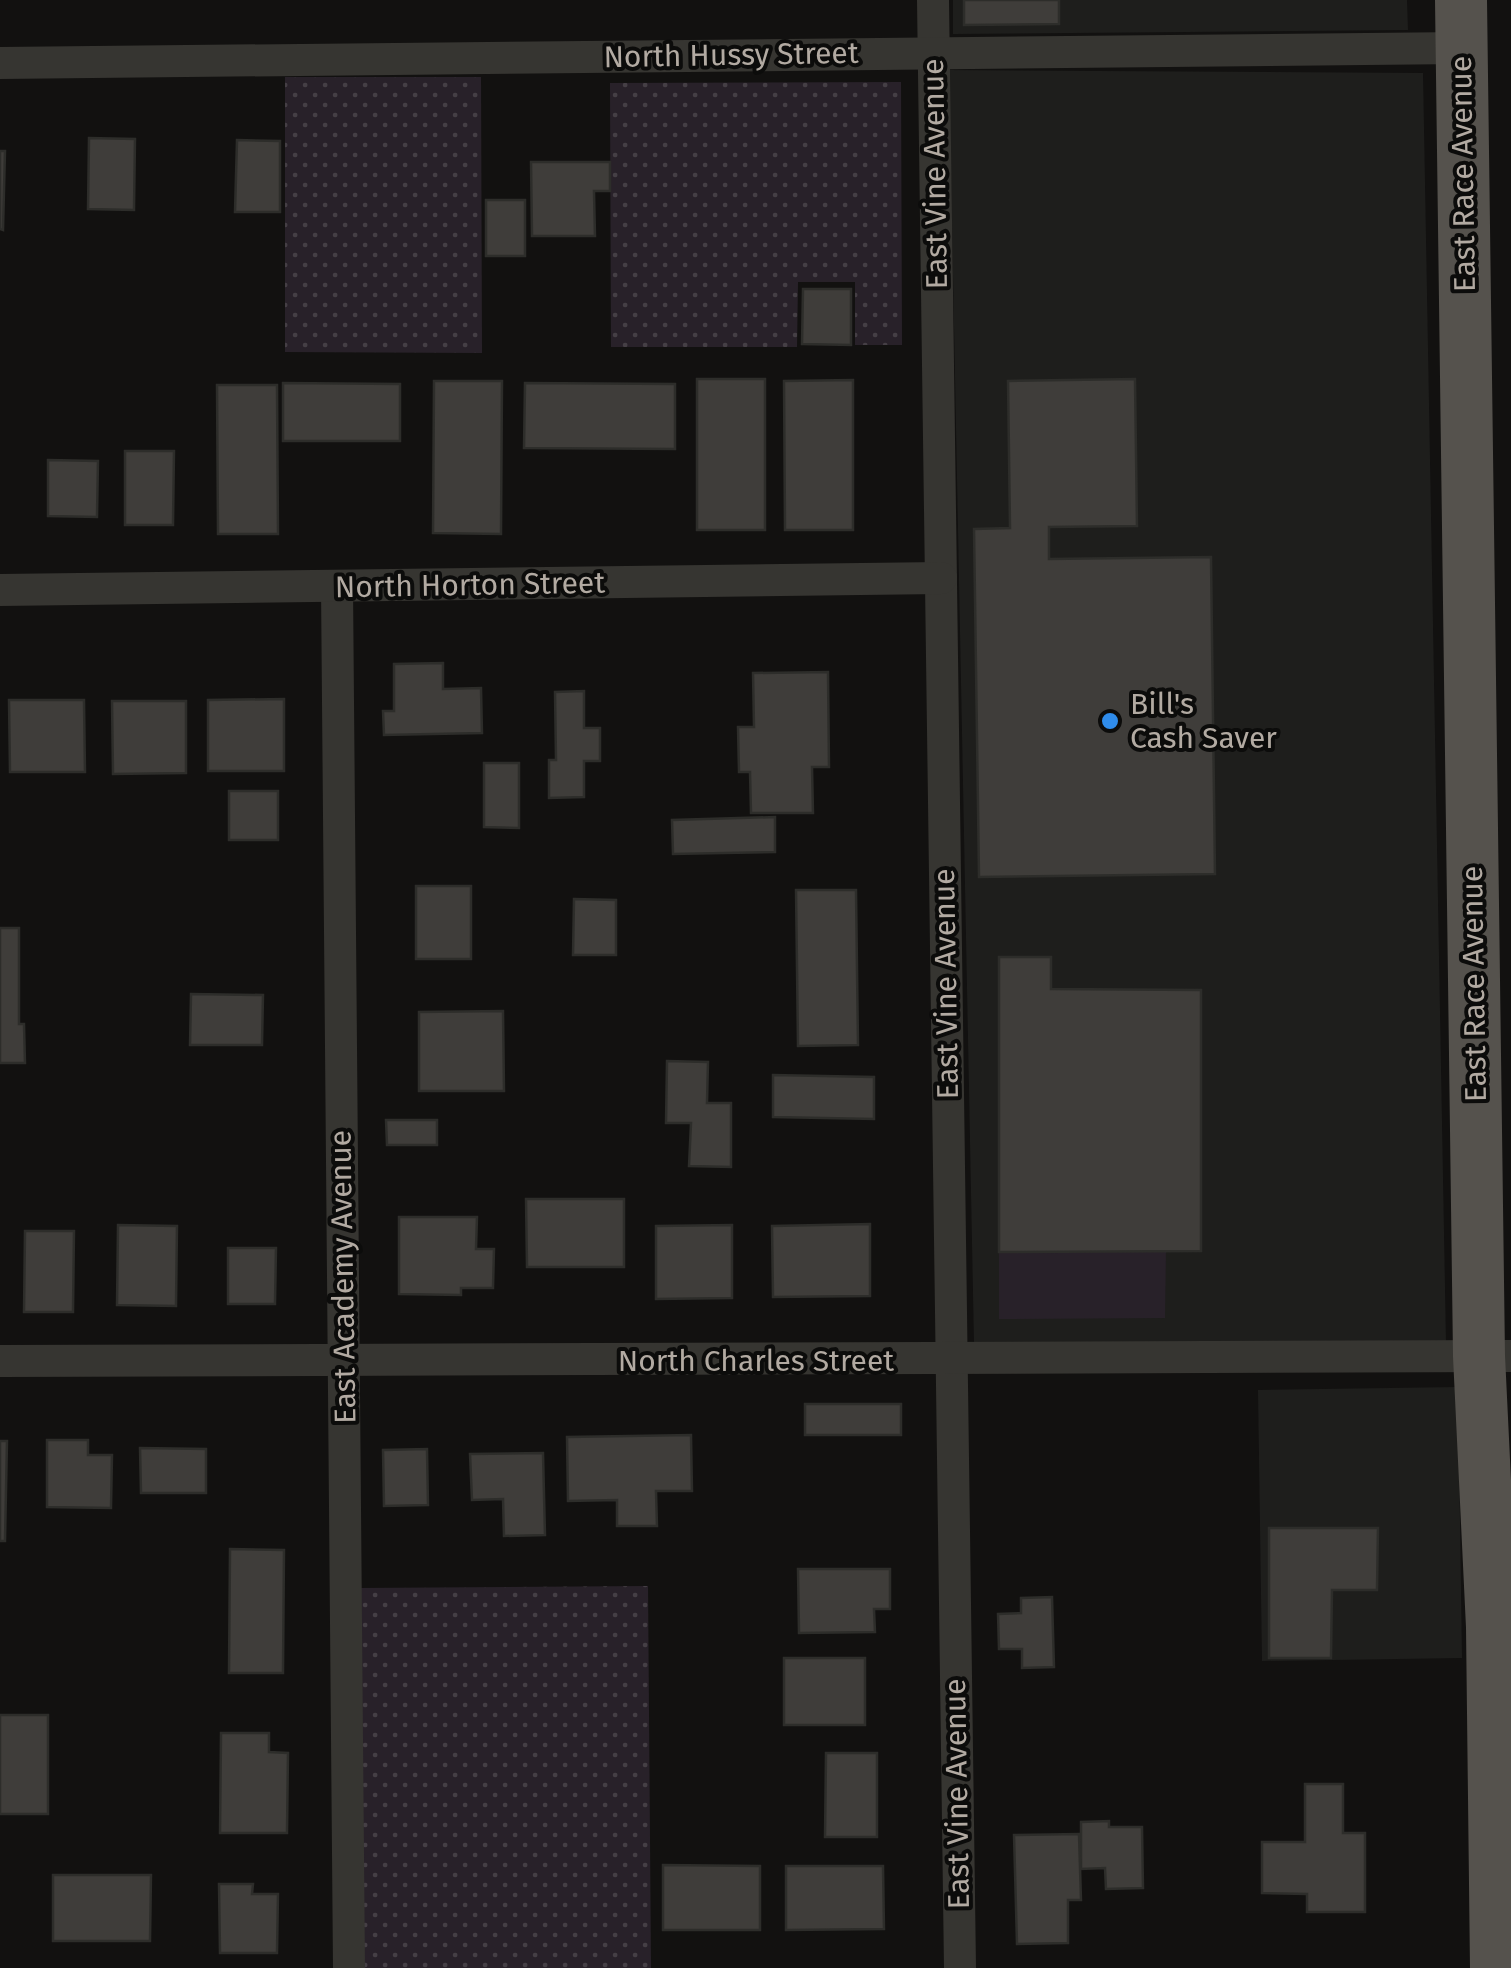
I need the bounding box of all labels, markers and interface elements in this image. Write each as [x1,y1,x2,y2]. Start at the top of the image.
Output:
street label: North Hussy Street [603,35,859,75]
street label: East Race Avenue [1443,56,1483,292]
street label: East Vine Avenue [915,58,955,290]
street label: North Horton Street [335,565,606,605]
place label: Bill's Cash Saver [1130,686,1277,756]
marker: Bill's Cash Saver [1099,710,1121,732]
street label: East Race Avenue [1454,866,1494,1102]
street label: East Vine Avenue [926,868,966,1100]
street label: East Academy Avenue [322,1130,364,1424]
street label: North Charles Street [618,1343,894,1379]
street label: East Vine Avenue [937,1678,977,1910]

